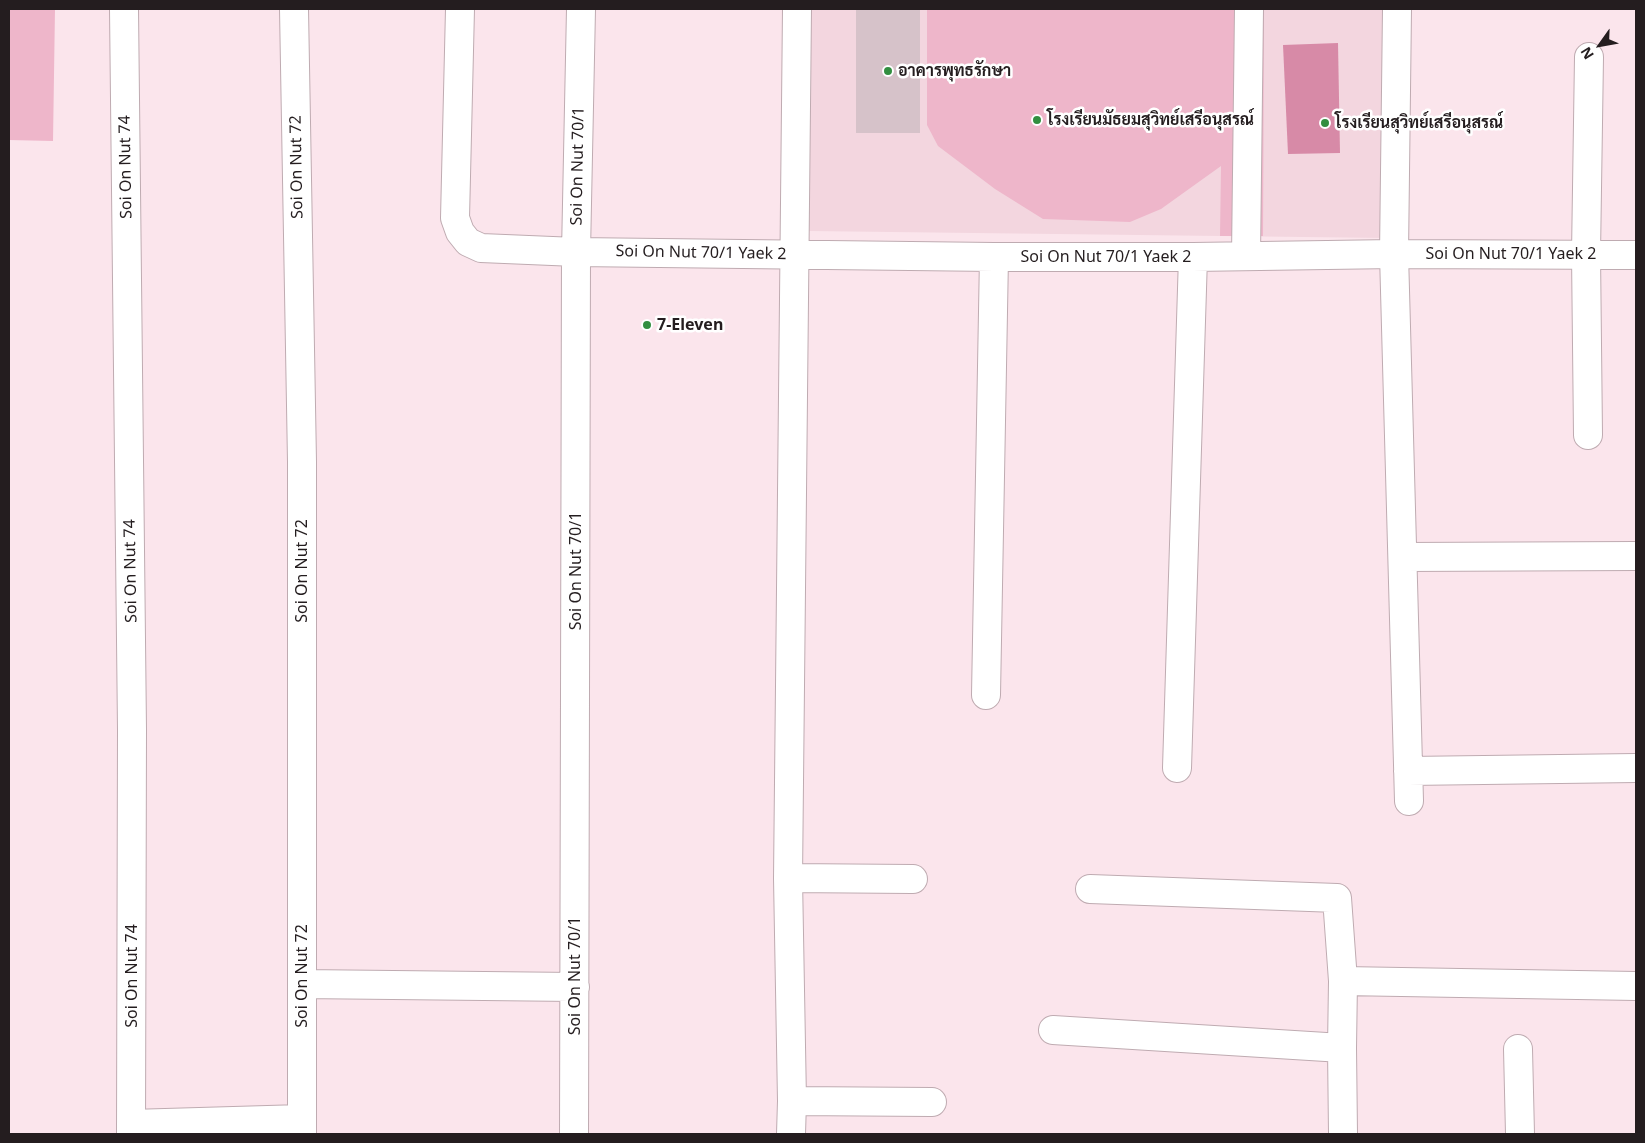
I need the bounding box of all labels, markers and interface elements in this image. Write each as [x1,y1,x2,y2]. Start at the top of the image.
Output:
north arrow [1575,20,1625,70]
text: N [1576,43,1598,63]
place label: อาคารพุทธรักษา [898,61,1011,81]
marker: อาคารพุทธรักษา [882,65,894,77]
street label: Soi On Nut 70/1 [567,106,589,226]
place label: โรงเรียนมัธยมสุวิทย์เสรีอนุสรณ์ [1047,110,1254,130]
place label: โรงเรียนสุวิทย์เสรีอนุสรณ์ [1335,113,1503,133]
marker: โรงเรียนมัธยมสุวิทย์เสรีอนุสรณ์ [1031,114,1043,126]
street label: Soi On Nut 74 [115,115,137,219]
street label: Soi On Nut 72 [286,115,308,219]
marker: โรงเรียนสุวิทย์เสรีอนุสรณ์ [1319,117,1331,129]
street label: Soi On Nut 70/1 Yaek 2 [615,242,787,264]
street label: Soi On Nut 70/1 Yaek 2 [1426,244,1596,264]
street label: Soi On Nut 70/1 Yaek 2 [1021,247,1191,267]
place label: 7-Eleven [657,315,723,335]
marker: 7-Eleven [641,319,653,331]
street label: Soi On Nut 70/1 [566,512,586,630]
street label: Soi On Nut 74 [120,519,142,623]
street label: Soi On Nut 72 [292,519,312,623]
street label: Soi On Nut 70/1 [565,917,585,1035]
street label: Soi On Nut 74 [122,924,142,1028]
street label: Soi On Nut 72 [292,924,312,1028]

